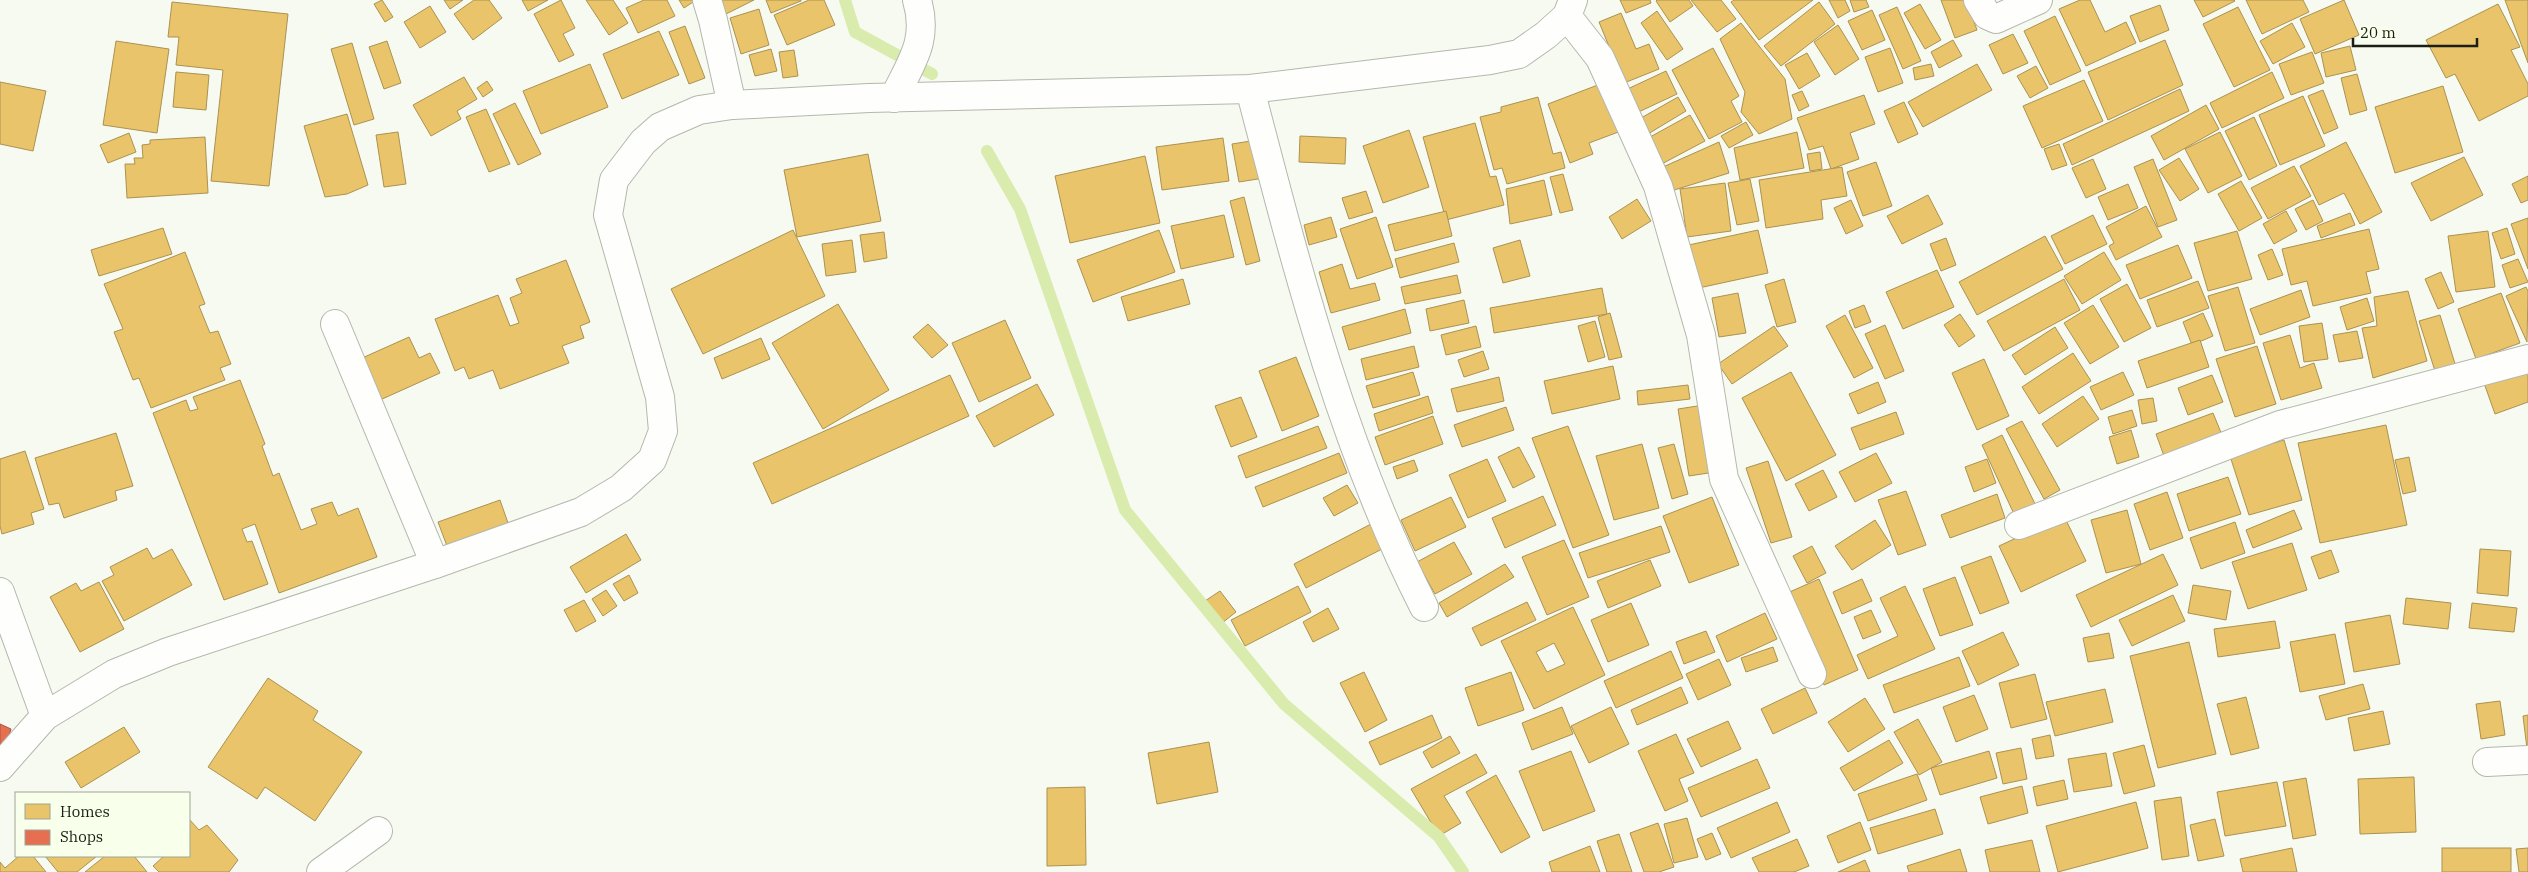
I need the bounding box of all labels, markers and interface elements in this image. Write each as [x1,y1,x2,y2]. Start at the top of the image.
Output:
scale bar [2353,15,2477,47]
text: 20 m [2360,23,2396,42]
legend [15,792,190,857]
text: Homes [60,802,110,821]
text: Shops [60,827,103,846]

